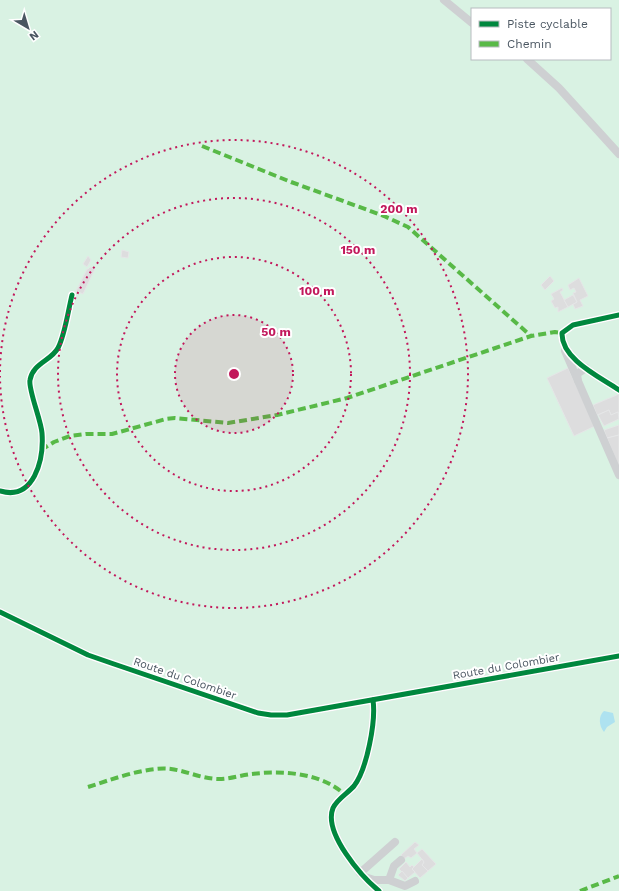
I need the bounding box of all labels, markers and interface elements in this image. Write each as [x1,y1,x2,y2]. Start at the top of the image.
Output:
north arrow [8,8,48,48]
legend [471,8,611,60]
text: Piste cyclable [507,17,588,31]
text: N [27,28,41,43]
text: Chemin [507,37,552,51]
text: 200 m [380,202,418,216]
text: 150 m [341,243,375,257]
text: 100 m [299,284,335,298]
text: 50 m [261,325,291,339]
centre of rings [227,367,241,381]
street label: Route du Colombier [452,651,561,682]
street label: Route du Colombier [132,655,238,702]

